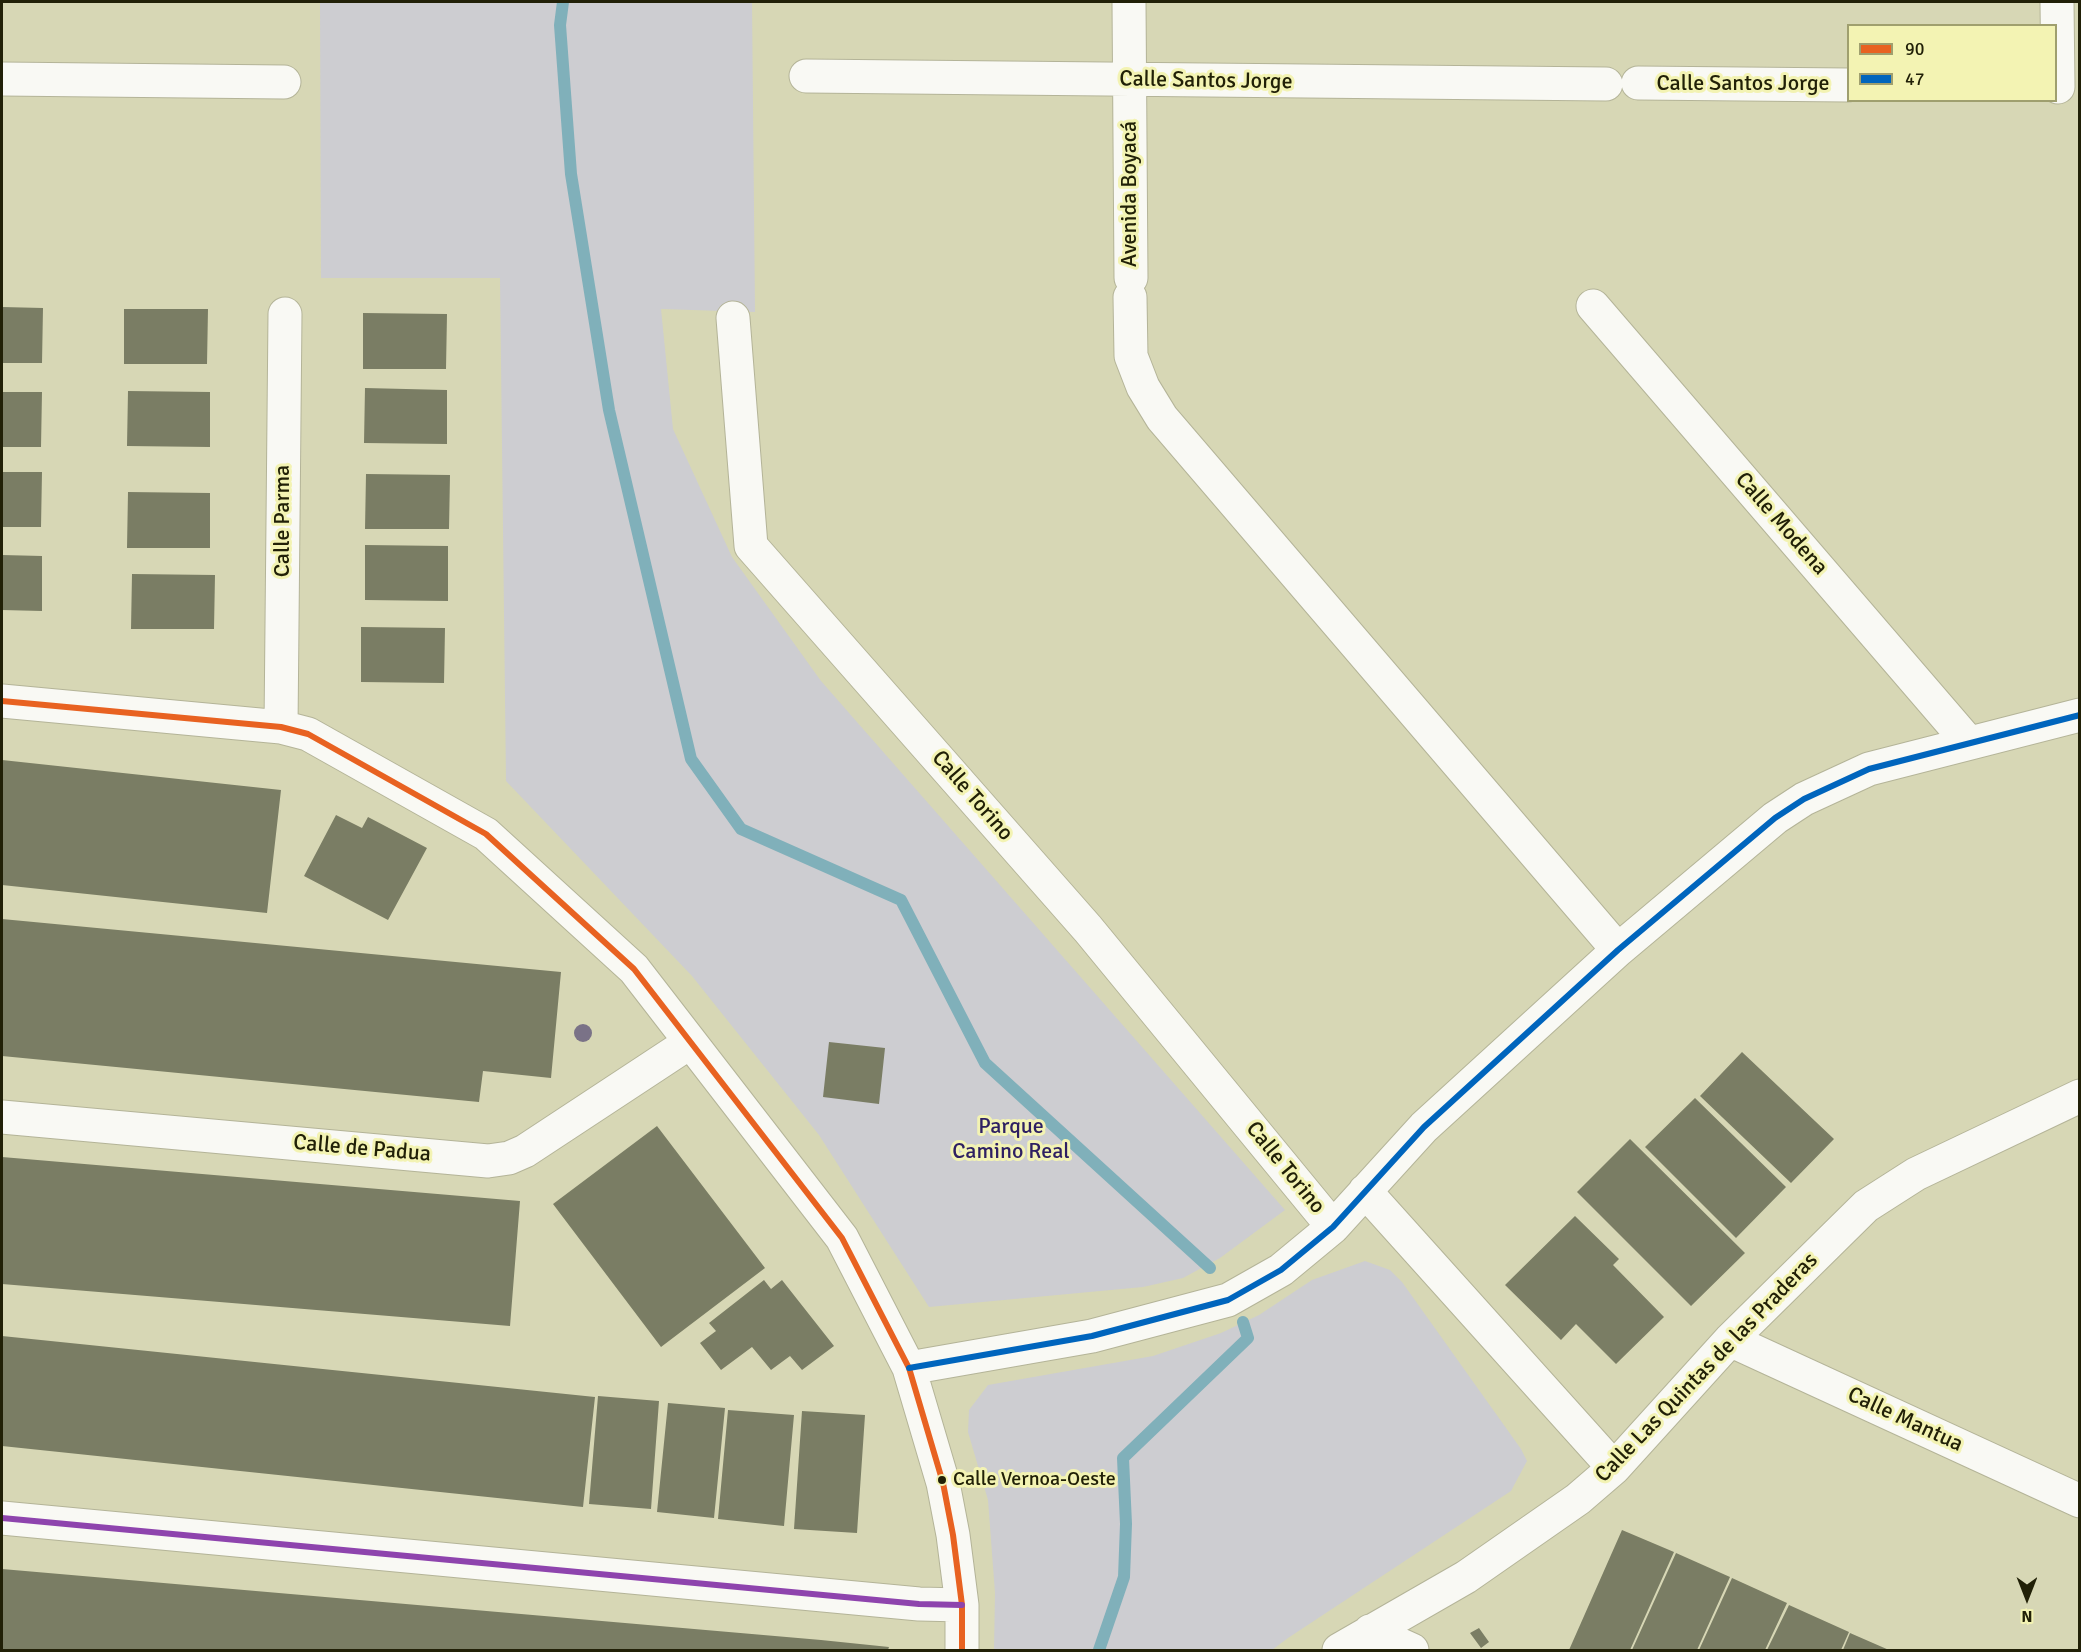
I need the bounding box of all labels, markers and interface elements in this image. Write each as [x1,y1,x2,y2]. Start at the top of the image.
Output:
legend [1847,24,2057,102]
text: 90 [1905,38,1924,60]
street label: Calle Santos Jorge [1119,66,1293,96]
text: 47 [1905,68,1924,90]
street label: Calle Santos Jorge [1656,71,1830,97]
street label: Avenida Boyacá [1117,121,1143,267]
street label: Calle Parma [270,465,296,577]
street label: Calle Modena [1729,467,1833,581]
street label: Calle Torino [926,745,1018,847]
park label: Parque Camino Real [952,1114,1070,1166]
street label: Calle Torino [1240,1117,1330,1219]
street label: Calle de Padua [292,1130,432,1168]
street label: Calle Las Quintas de las Praderas [1590,1248,1824,1488]
street label: Calle Mantua [1843,1382,1967,1458]
place label: Calle Vernoa-Oeste [953,1468,1116,1492]
marker: Calle Vernoa-Oeste [936,1474,948,1486]
north arrow [1997,1568,2057,1628]
text: N [2021,1606,2033,1626]

